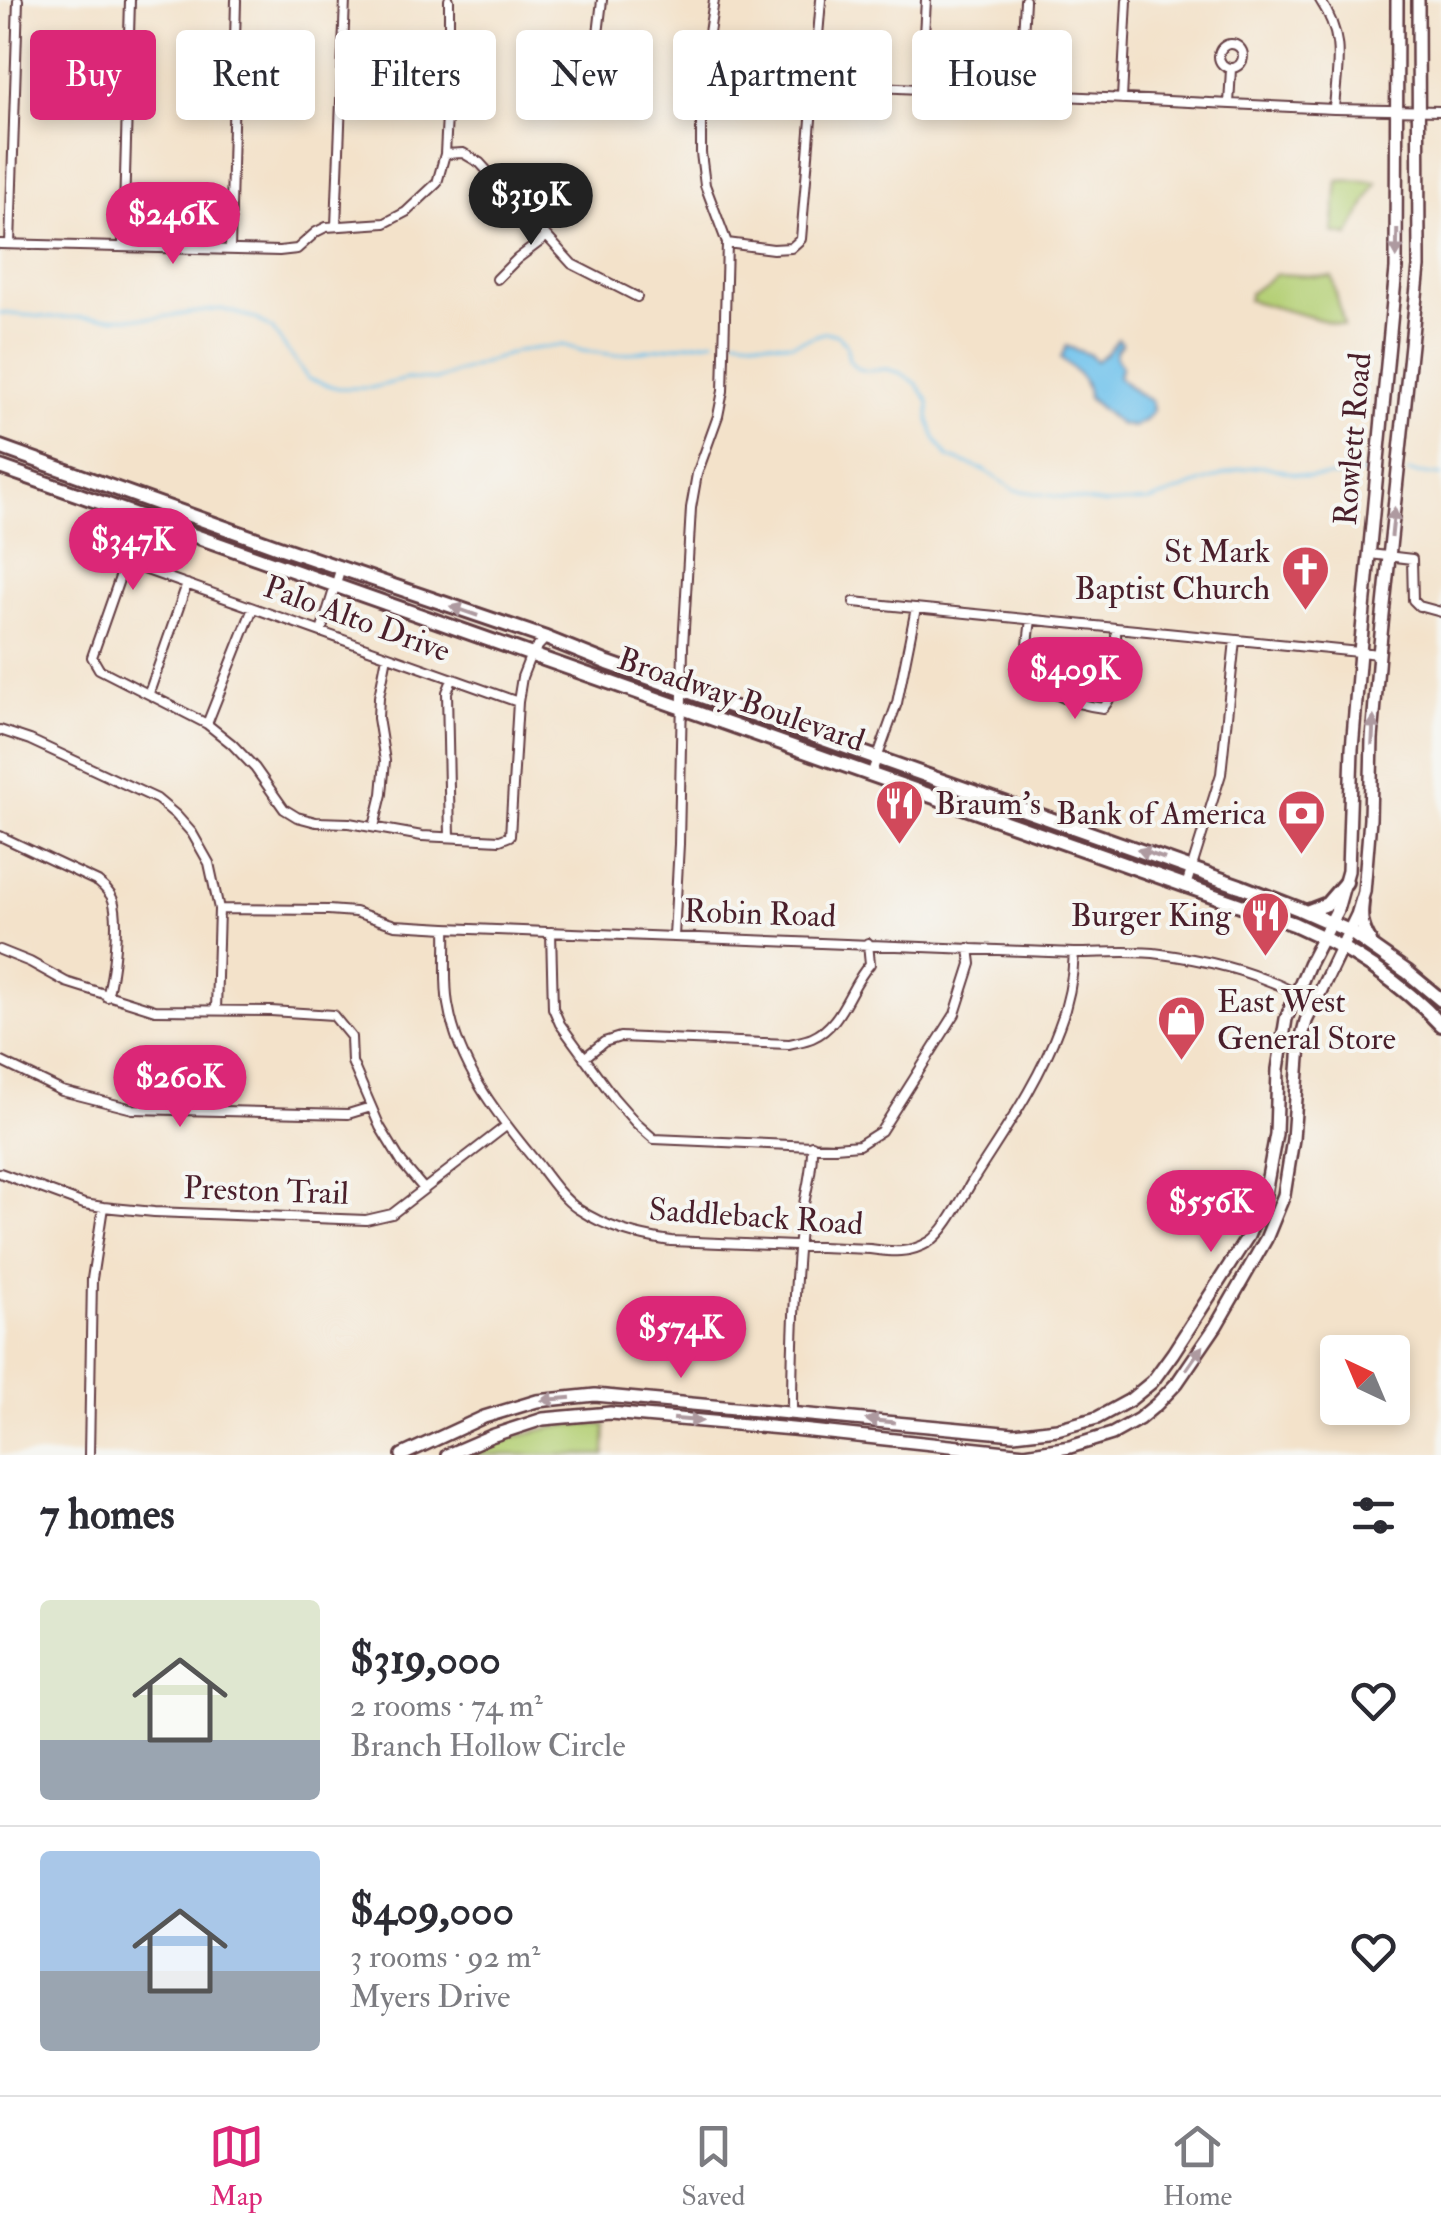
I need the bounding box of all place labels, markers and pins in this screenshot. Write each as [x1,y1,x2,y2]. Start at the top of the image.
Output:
pin: $319K [461,163,601,248]
pin: $246K [103,182,243,267]
pin: $347K [63,508,203,593]
place label: St Mark Baptist Church [1075,532,1270,609]
church icon: St Mark Baptist Church [1279,544,1331,612]
pin: $409K [1005,637,1145,722]
restaurant icon: Braum's [874,778,926,846]
place label: Braum's [935,784,1041,824]
bank icon: Bank of America [1275,788,1327,856]
place label: Bank of America [1056,794,1267,834]
restaurant icon: Burger King [1240,890,1292,958]
place label: Burger King [1071,896,1232,936]
place label: East West General Store [1217,982,1396,1059]
shop icon: East West General Store [1156,994,1208,1062]
pin: $260K [110,1045,250,1130]
pin: $556K [1141,1170,1281,1255]
pin: $574K [611,1296,751,1381]

